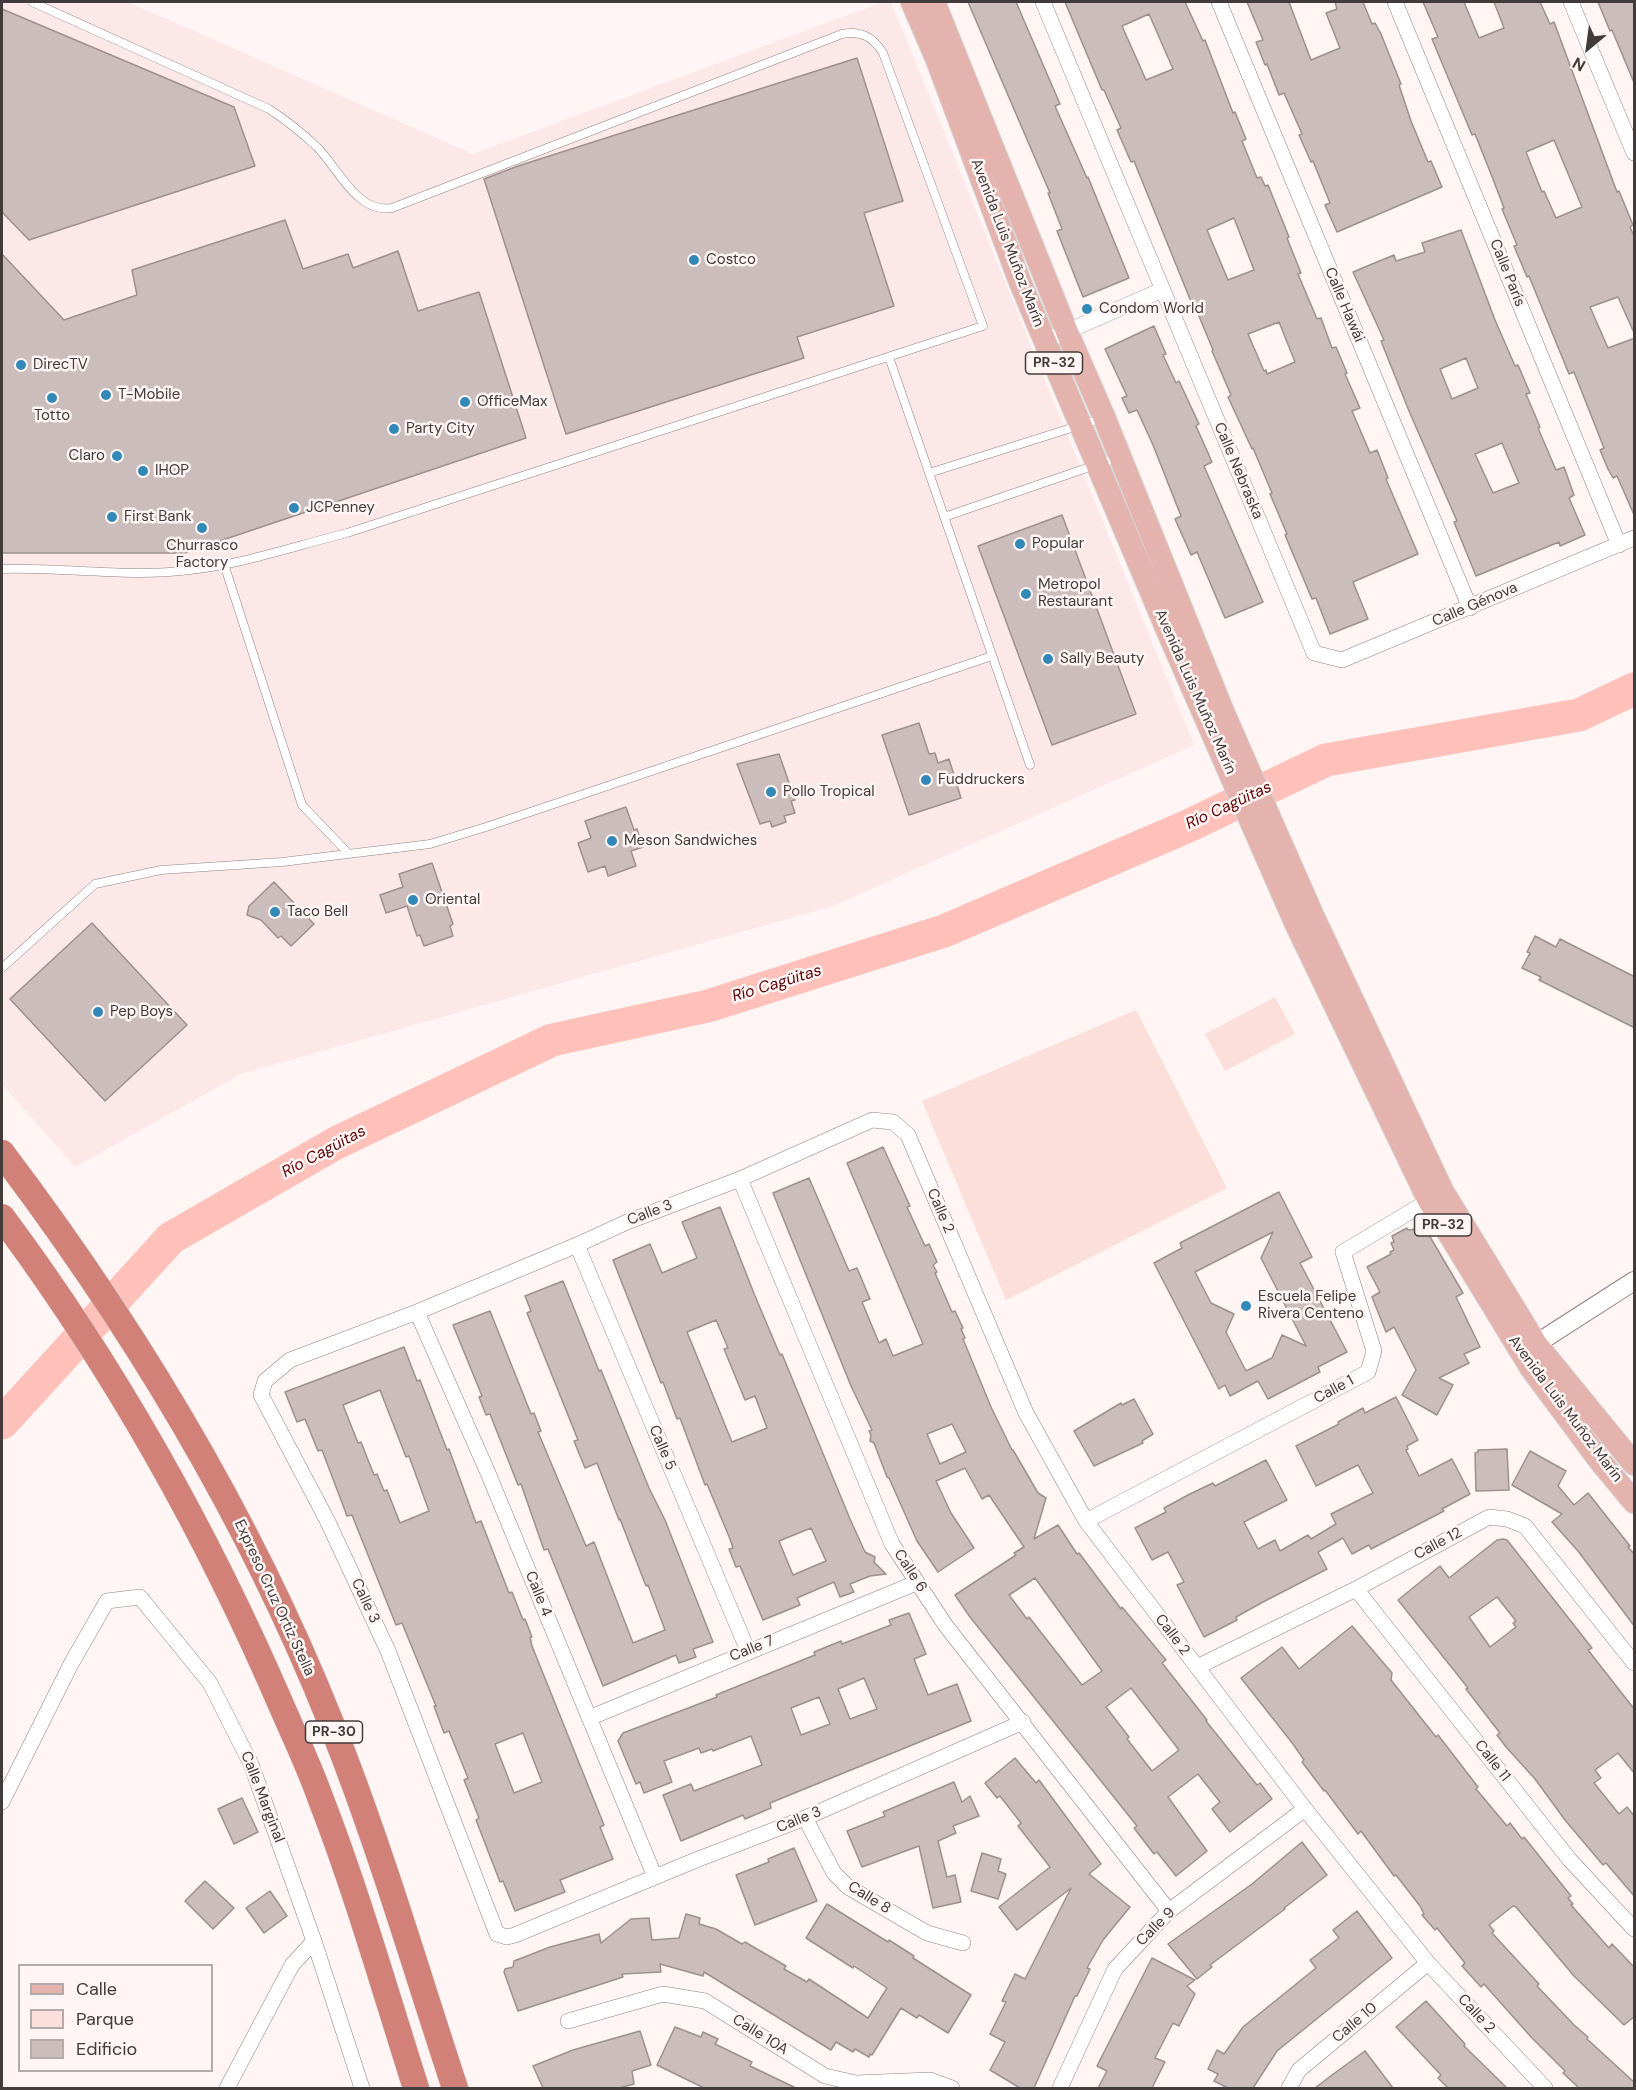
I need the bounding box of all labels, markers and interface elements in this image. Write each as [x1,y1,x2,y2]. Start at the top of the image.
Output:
north arrow [1558,18,1618,78]
text: N [1569,52,1589,76]
street label: Avenida Luis Muñoz Marín [967,156,1047,330]
street label: Calle París [1485,237,1529,309]
place label: Costco [706,251,756,269]
marker: Costco [687,253,701,267]
street label: Calle Hawái [1320,265,1368,345]
place label: Condom World [1099,300,1204,318]
marker: Condom World [1080,302,1094,316]
road number: PR-32 [1026,352,1082,374]
place label: DirecTV [33,356,88,374]
marker: DirecTV [14,358,28,372]
place label: T-Mobile [118,386,180,404]
marker: T-Mobile [99,388,113,402]
marker: Totto [45,391,59,405]
place label: OfficeMax [477,393,547,411]
marker: OfficeMax [458,395,472,409]
place label: Totto [34,407,70,425]
place label: Party City [406,420,475,438]
street label: Calle Nebraska [1210,420,1266,522]
marker: Party City [387,422,401,436]
place label: Claro [69,447,105,465]
marker: Claro [110,449,124,463]
place label: IHOP [155,462,189,480]
marker: IHOP [136,464,150,478]
place label: JCPenney [306,499,375,517]
marker: JCPenney [287,501,301,515]
place label: First Bank [124,508,192,526]
marker: First Bank [105,510,119,524]
marker: Churrasco Factory [195,521,209,535]
place label: Popular [1032,535,1084,553]
place label: Churrasco Factory [166,537,238,572]
marker: Popular [1013,537,1027,551]
place label: Metropol Restaurant [1038,576,1113,611]
street label: Calle Génova [1430,579,1520,631]
marker: Metropol Restaurant [1019,587,1033,601]
street label: Avenida Luis Muñoz Marín [1150,607,1240,777]
place label: Sally Beauty [1060,650,1144,668]
marker: Sally Beauty [1041,652,1055,666]
place label: Fuddruckers [938,771,1025,789]
marker: Fuddruckers [919,773,933,787]
water label: Río Cagüitas [1183,778,1275,834]
place label: Pollo Tropical [783,783,875,801]
marker: Pollo Tropical [764,785,778,799]
place label: Meson Sandwiches [624,832,757,850]
marker: Meson Sandwiches [605,834,619,848]
place label: Oriental [425,891,480,909]
marker: Oriental [406,893,420,907]
place label: Taco Bell [287,903,348,921]
marker: Taco Bell [268,905,282,919]
water label: Río Cagüitas [730,961,824,1007]
place label: Pep Boys [110,1003,173,1021]
marker: Pep Boys [91,1005,105,1019]
water label: Río Cagüitas [279,1122,369,1182]
street label: Calle 2 [923,1186,957,1236]
street label: Calle 3 [625,1196,675,1230]
road number: PR-32 [1414,1214,1472,1236]
place label: Escuela Felipe Rivera Centeno [1258,1288,1364,1323]
marker: Escuela Felipe Rivera Centeno [1239,1299,1253,1313]
street label: Avenida Luis Muñoz Marín [1504,1332,1626,1486]
street label: Calle 1 [1311,1372,1357,1408]
street label: Calle 5 [644,1423,680,1473]
street label: Expreso Cruz Ortiz Stella [230,1517,318,1679]
street label: Calle 12 [1411,1524,1465,1564]
street label: Calle 6 [890,1546,930,1596]
street label: Calle 4 [521,1569,555,1619]
street label: Calle 3 [347,1576,383,1626]
street label: Calle 2 [1151,1611,1193,1659]
street label: Calle 7 [727,1632,777,1666]
road number: PR-30 [306,1721,362,1743]
street label: Calle 11 [1470,1737,1514,1785]
street label: Calle Marginal [236,1749,288,1845]
street label: Calle 3 [774,1803,824,1837]
street label: Calle 8 [844,1878,894,1918]
street label: Calle 9 [1133,1904,1179,1950]
legend [18,1964,213,2072]
text: Calle [76,1977,117,2001]
street label: Calle 2 [1453,1991,1499,2037]
street label: Calle 10 [1329,1999,1381,2047]
text: Parque [76,2007,134,2031]
street label: Calle 10A [729,2011,791,2059]
text: Edificio [76,2037,137,2061]

